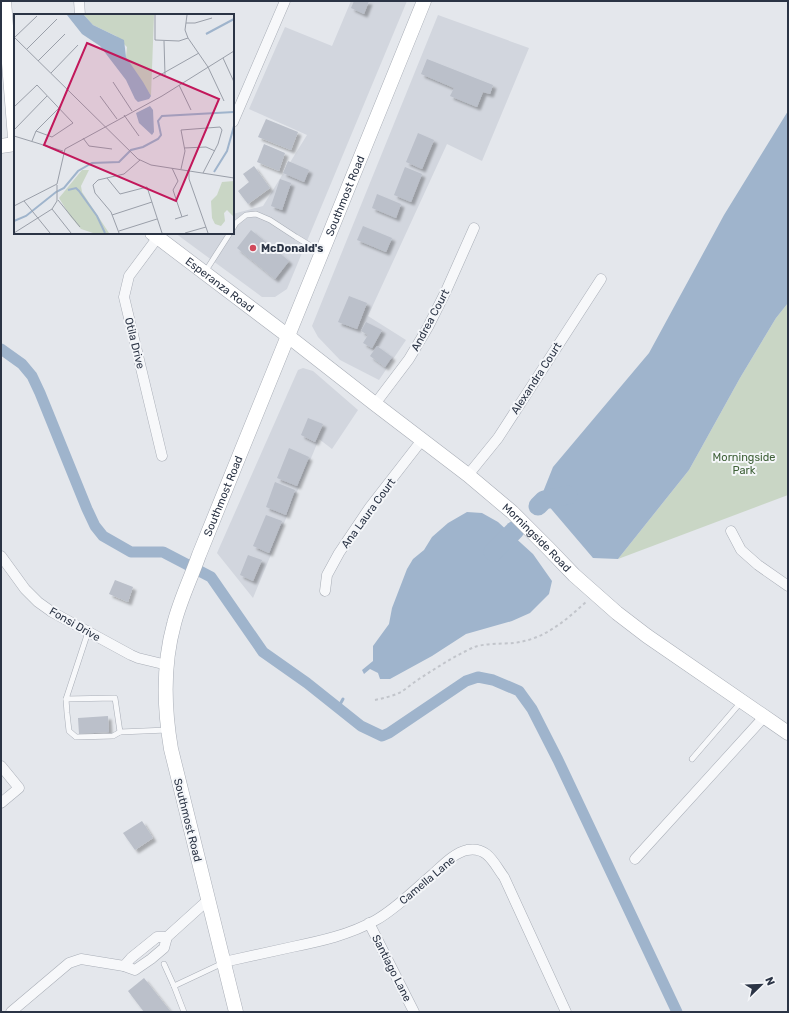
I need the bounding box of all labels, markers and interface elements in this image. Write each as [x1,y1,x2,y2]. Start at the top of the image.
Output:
inset map [14,14,234,234]
street label: Southmost Road [323,154,367,238]
place label: McDonald's [261,242,323,255]
marker: McDonald's [248,243,258,253]
street label: Esperanza Road [183,255,256,315]
street label: Andrea Court [409,286,453,353]
street label: Otila Drive [122,316,147,370]
street label: Alexandra Court [508,339,565,417]
park label: Morningside Park [713,451,775,477]
street label: Southmost Road [201,454,246,538]
street label: Ana Laura Court [339,475,399,551]
street label: Morningside Road [500,501,573,575]
street label: Fonsi Drive [47,605,103,644]
street label: Southmost Road [171,777,204,863]
street label: Camella Lane [397,853,458,907]
street label: Santiago Lane [369,933,414,1004]
north arrow [741,965,781,1005]
text: N [762,975,777,988]

